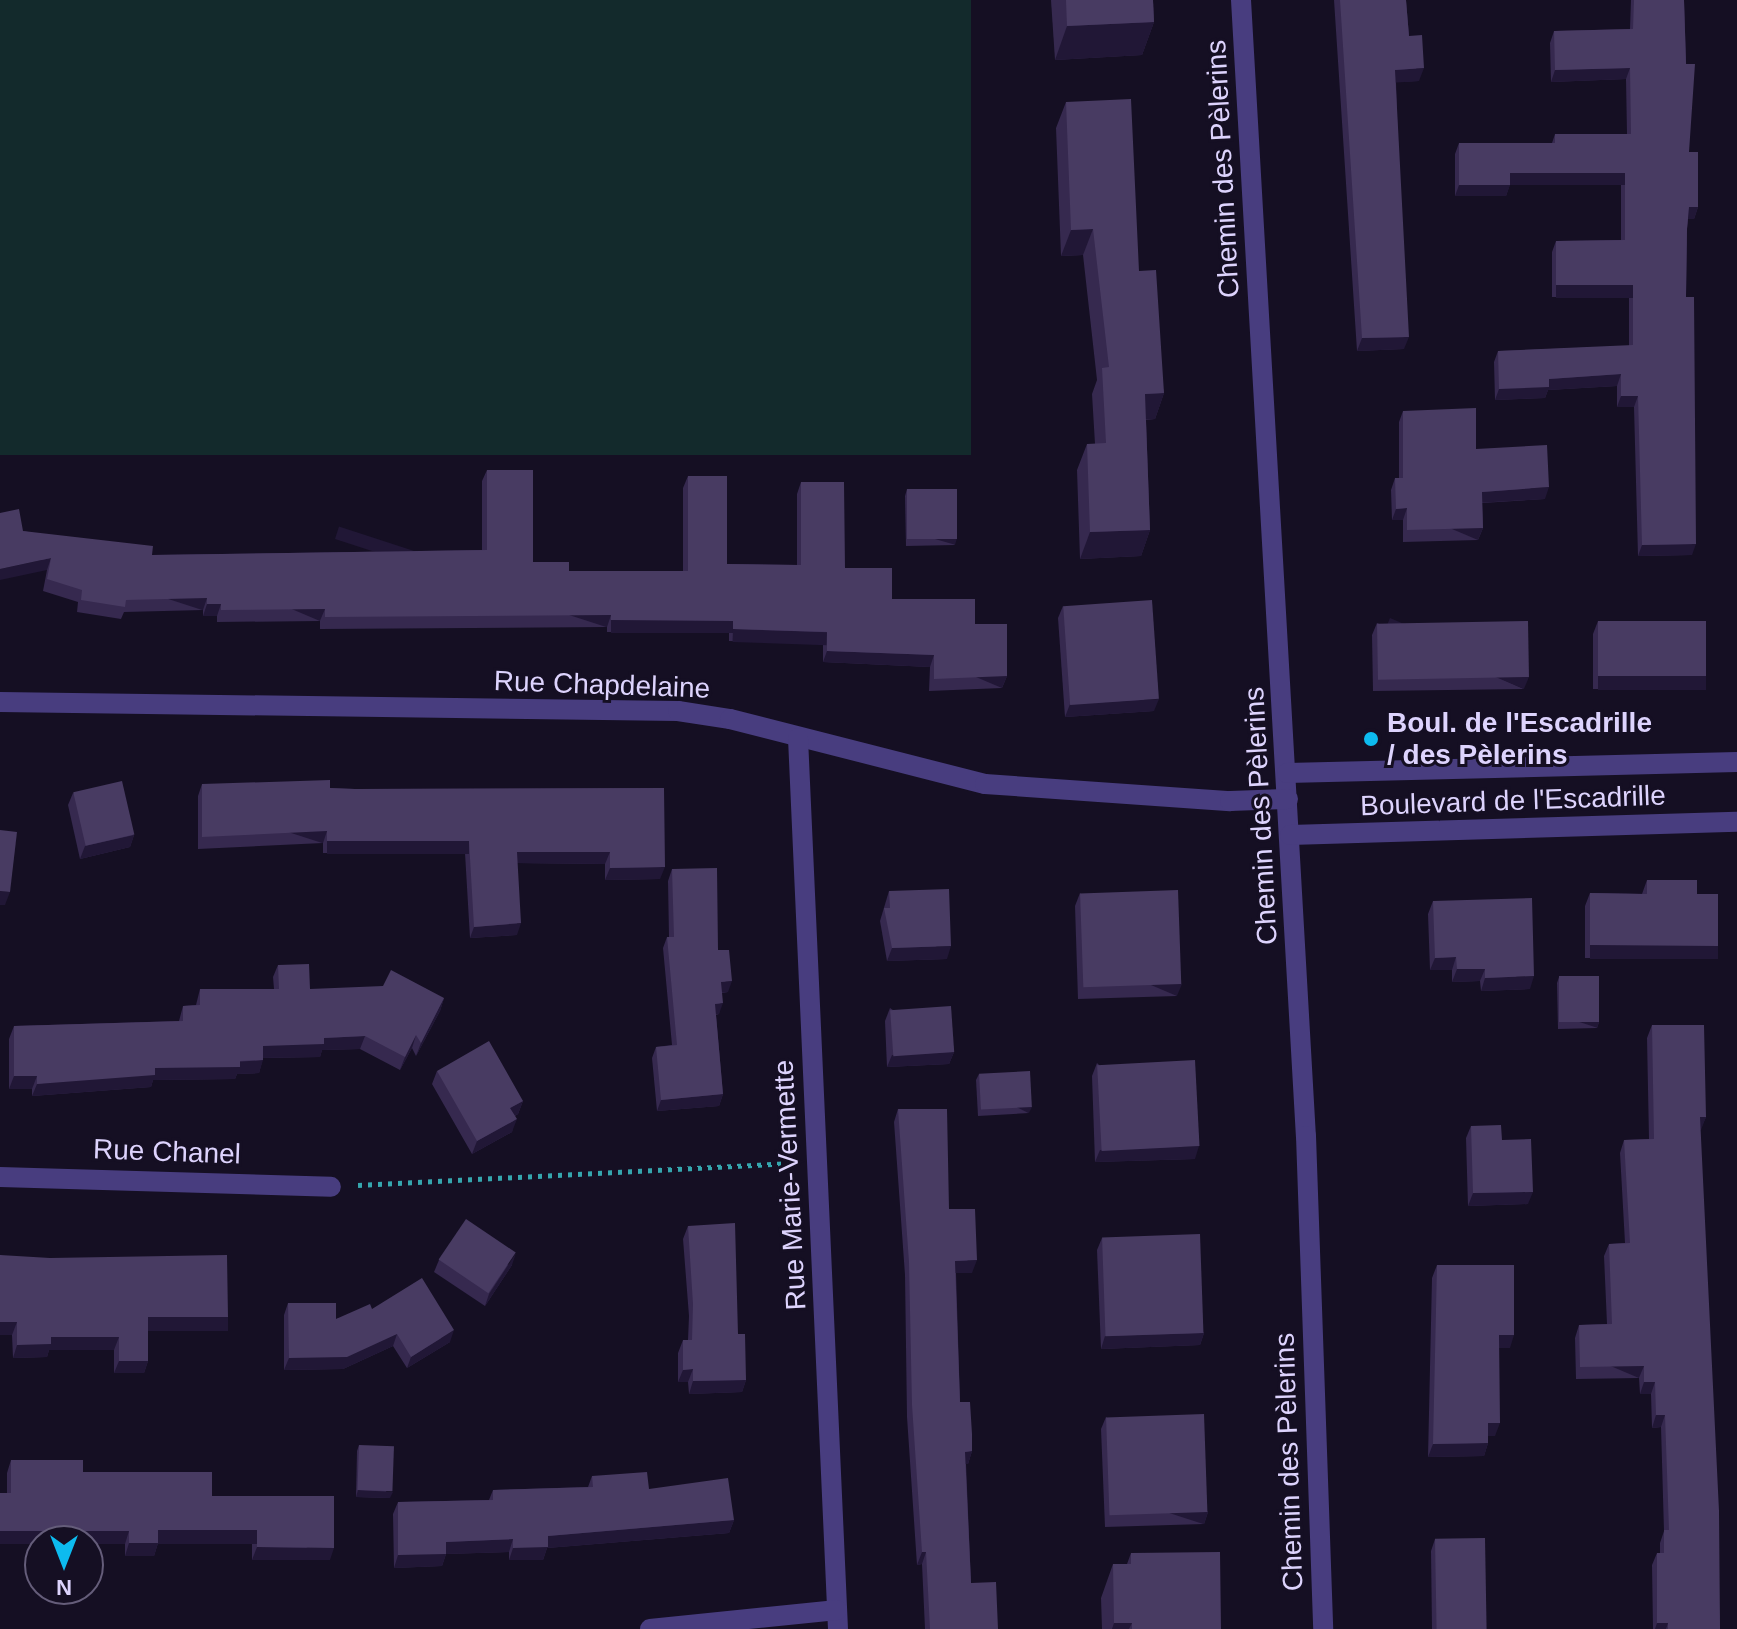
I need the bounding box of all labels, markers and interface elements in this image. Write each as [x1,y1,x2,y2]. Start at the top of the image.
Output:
street label: Chemin des Pèlerins [1199,39,1247,299]
street label: Rue Chapdelaine [493,664,711,706]
street label: Chemin des Pèlerins [1237,686,1285,946]
place label: Boul. de l'Escadrille / des Pèlerins [1387,706,1652,772]
marker: Boul. de l'Escadrille / des Pèlerins [1362,730,1380,748]
street label: Boulevard de l'Escadrille [1360,779,1666,823]
street label: Rue Marie-Vermette [767,1059,813,1311]
street label: Rue Chanel [93,1133,241,1171]
street label: Chemin des Pèlerins [1268,1332,1310,1592]
north arrow [24,1525,104,1605]
text: N [56,1575,72,1600]

